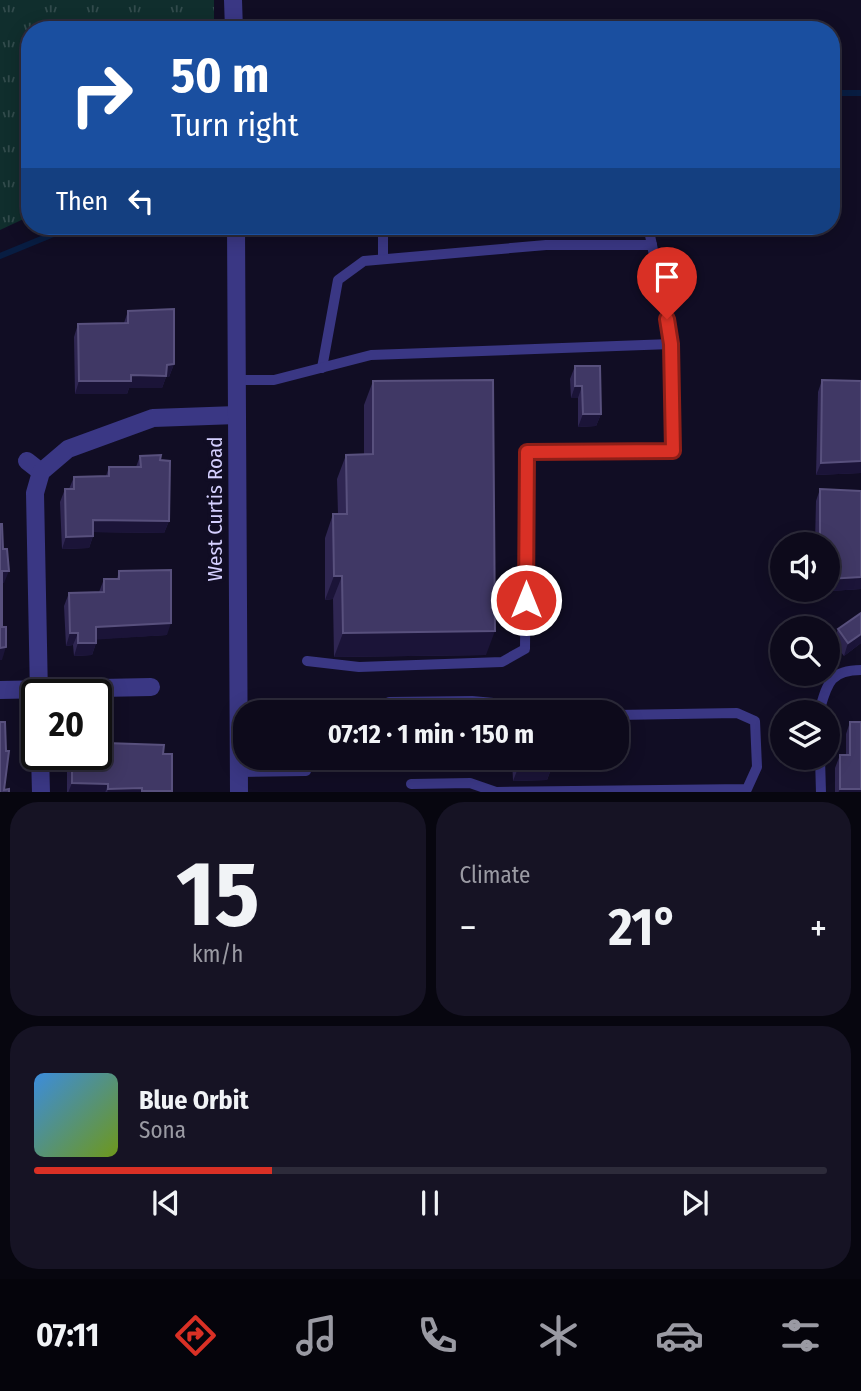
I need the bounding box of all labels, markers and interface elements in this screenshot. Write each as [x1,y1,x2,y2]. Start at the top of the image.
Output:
text: 50 m [171,46,269,105]
icon: right [56,49,147,140]
text: Turn right [171,106,298,144]
icon: left [122,182,160,220]
text: Then [56,186,108,217]
pin [637,247,697,319]
icon: arrive [648,258,686,296]
street label: West Curtis Road [202,437,228,581]
map controls [770,532,840,770]
button: sound [770,532,840,602]
position arrow [489,563,563,637]
button: search [770,616,840,686]
speed limit sign: 20 [21,679,112,770]
button: layers [770,700,840,770]
text: 07:12 · 1 min · 150 m [328,719,534,750]
text: 15 [176,840,259,949]
text: Climate [460,861,530,889]
text: 21° [608,896,678,959]
text: − [460,905,477,951]
text: + [810,905,827,951]
text: km/h [192,940,243,968]
text: Blue Orbit [139,1085,249,1116]
text: Sona [139,1116,186,1144]
icon: previous [147,1184,185,1222]
icon: pause [411,1184,449,1222]
icon: next [676,1184,714,1222]
icon: directions [171,1311,220,1360]
icon: music [292,1311,341,1360]
icon: phone [413,1311,462,1360]
icon: climate [534,1311,583,1360]
icon: car [655,1311,704,1360]
icon: filters [776,1311,825,1360]
text: 07:11 [36,1316,99,1354]

